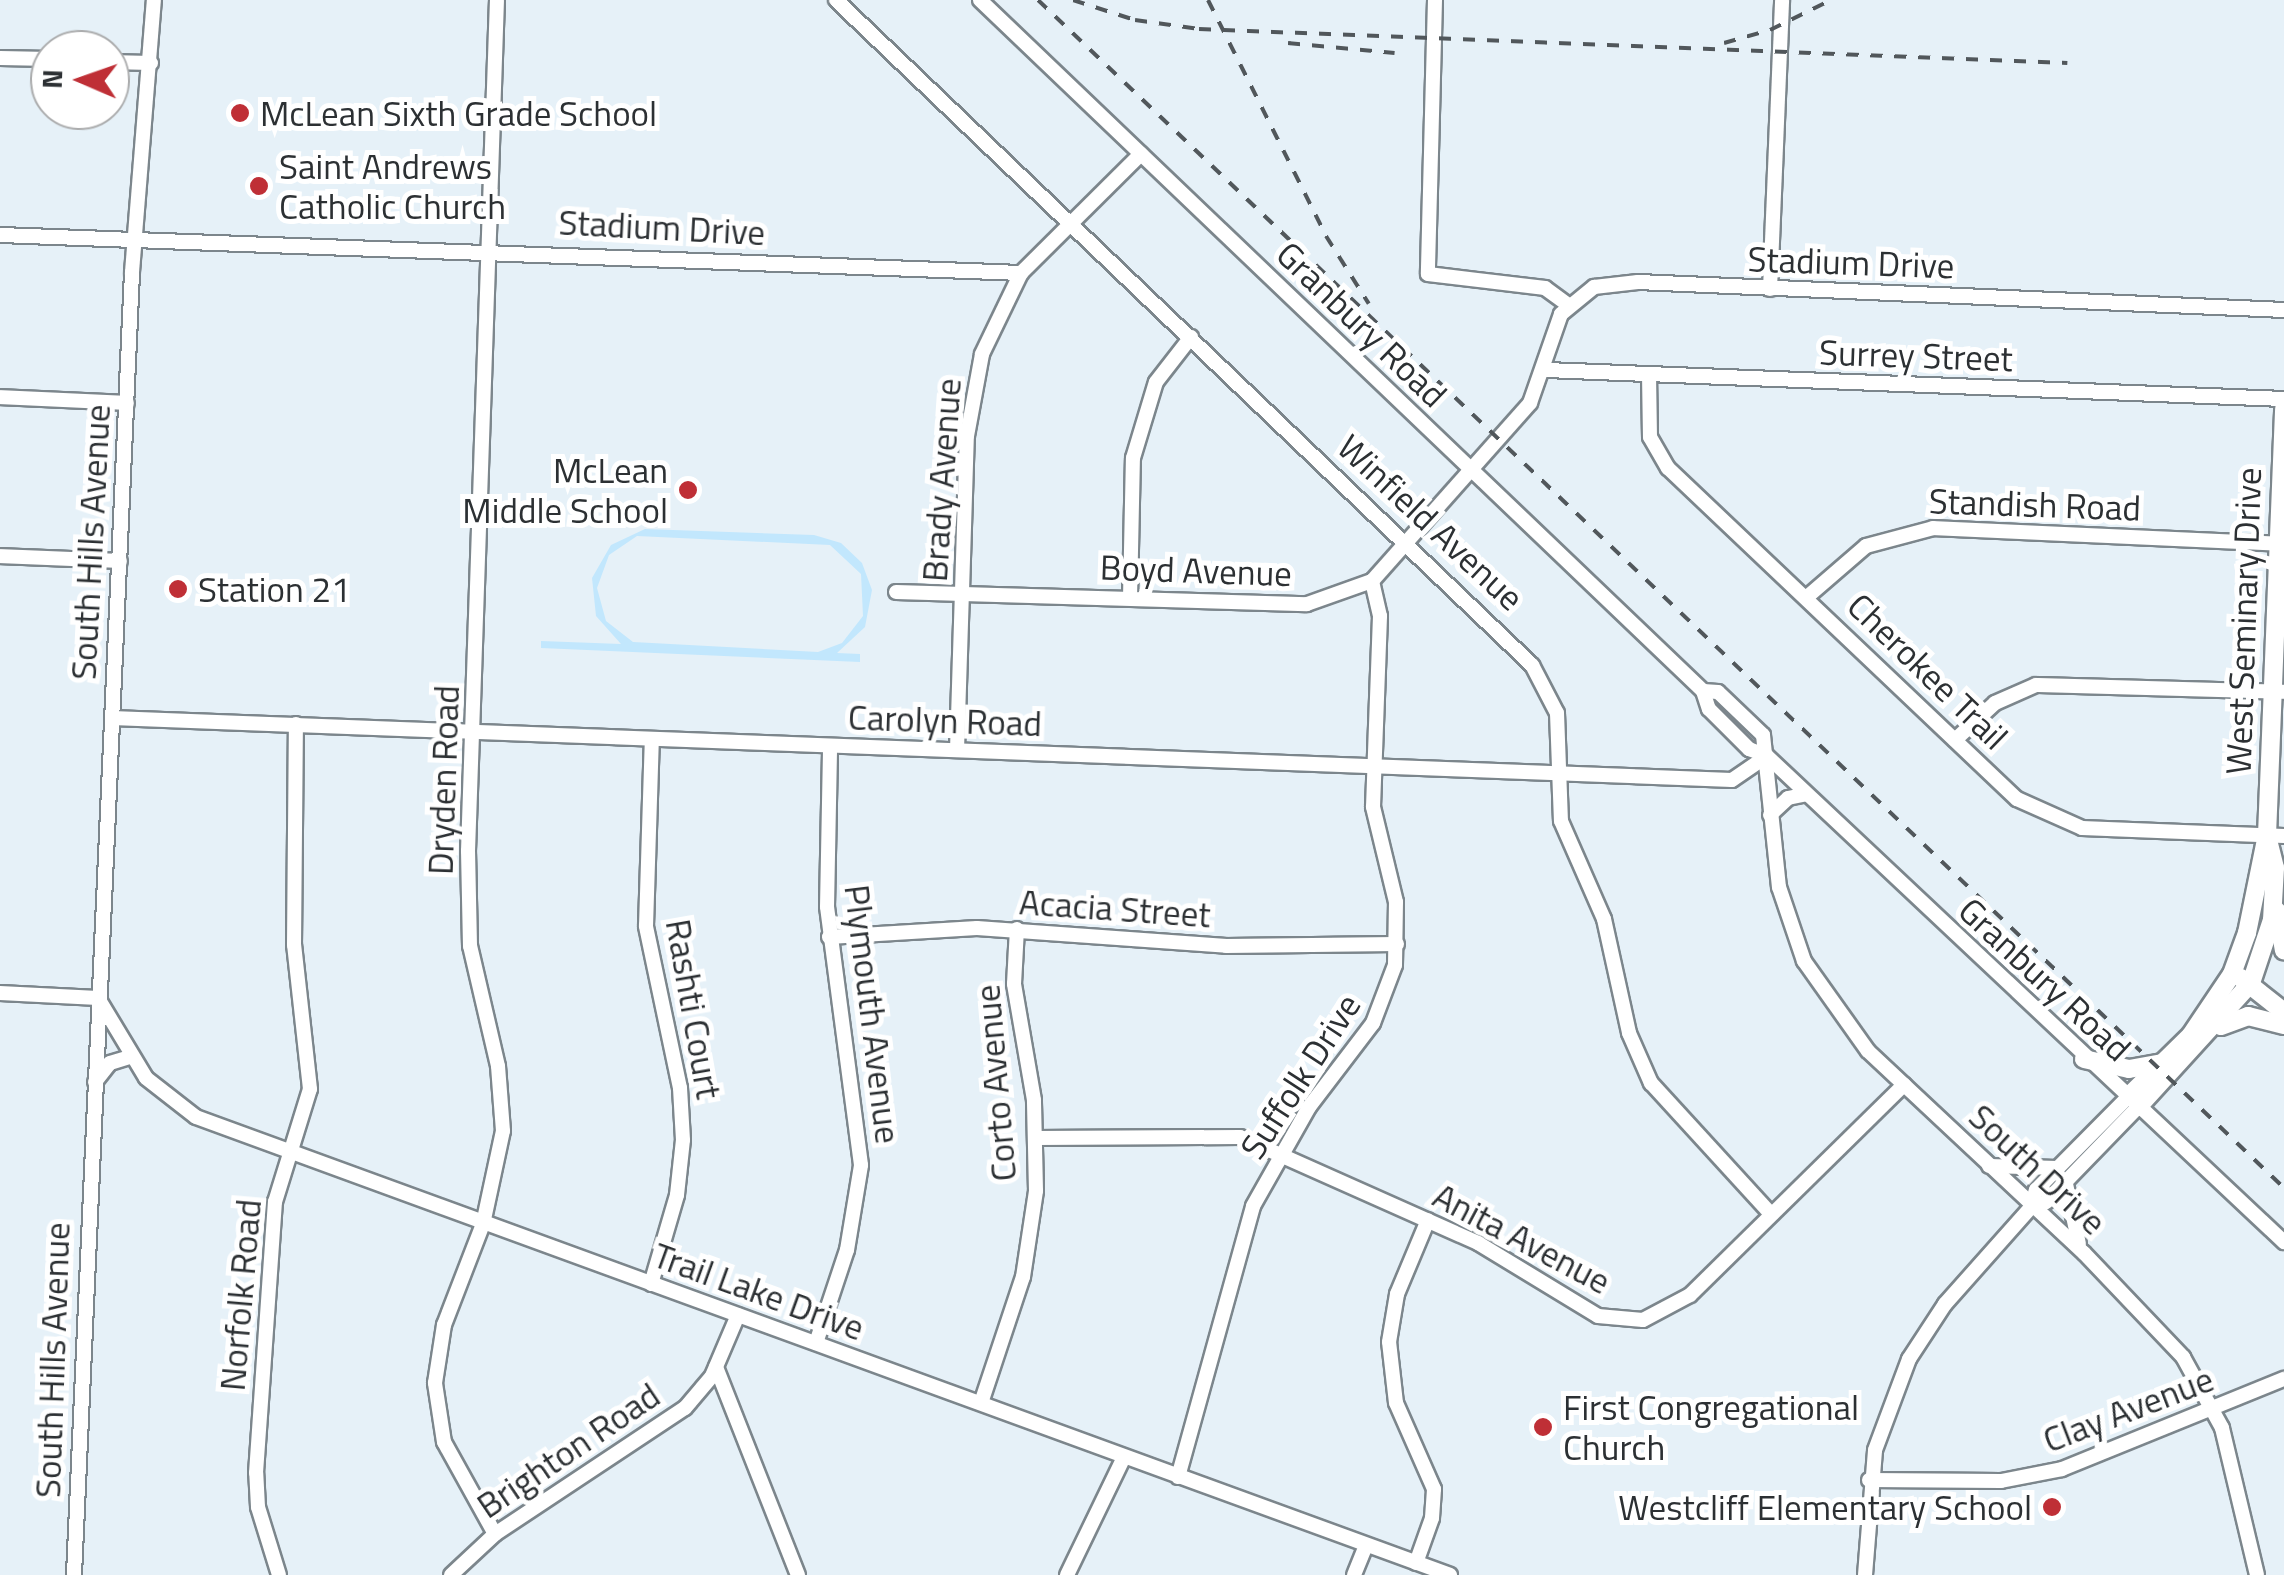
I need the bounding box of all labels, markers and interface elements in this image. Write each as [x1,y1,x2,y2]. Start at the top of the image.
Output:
north arrow [30,30,130,130]
text: N [30,69,73,89]
place label: McLean Sixth Grade School [260,92,657,134]
marker: McLean Sixth Grade School [229,102,251,124]
place label: Saint Andrews Catholic Church [279,145,506,227]
marker: Saint Andrews Catholic Church [248,175,270,197]
street label: Stadium Drive [558,201,766,253]
street label: Granbury Road [1268,233,1456,415]
street label: Stadium Drive [1747,237,1955,287]
street label: Surrey Street [1819,331,2013,379]
street label: Brady Avenue [913,377,969,583]
street label: South Hills Avenue [62,403,118,681]
street label: Winfield Avenue [1330,425,1532,619]
place label: McLean Middle School [462,449,668,531]
street label: West Seminary Drive [2217,467,2269,775]
marker: McLean Middle School [677,479,699,501]
street label: Standish Road [1928,479,2142,529]
street label: Boyd Avenue [1099,546,1293,594]
place label: Station 21 [198,568,351,610]
marker: Station 21 [167,578,189,600]
street label: Cherokee Trail [1839,584,2017,758]
street label: Dryden Road [419,684,467,876]
street label: Carolyn Road [847,696,1043,744]
street label: Acacia Street [1018,880,1212,936]
street label: Plymouth Avenue [836,882,910,1146]
street label: Granbury Road [1950,889,2140,1069]
street label: Rashti Court [658,916,730,1102]
street label: Corto Avenue [965,983,1025,1183]
street label: Suffolk Drive [1231,986,1369,1166]
street label: South Drive [1961,1095,2115,1243]
street label: Anita Avenue [1426,1174,1618,1302]
street label: Norfolk Road [211,1197,269,1393]
street label: South Hills Avenue [26,1221,78,1499]
street label: Trail Lake Drive [648,1233,870,1349]
street label: Clay Avenue [2037,1357,2219,1461]
street label: Brighton Road [469,1374,667,1526]
place label: First Congregational Church [1563,1386,1859,1468]
marker: First Congregational Church [1532,1416,1554,1438]
place label: Westcliff Elementary School [1618,1486,2032,1528]
marker: Westcliff Elementary School [2041,1496,2063,1518]

